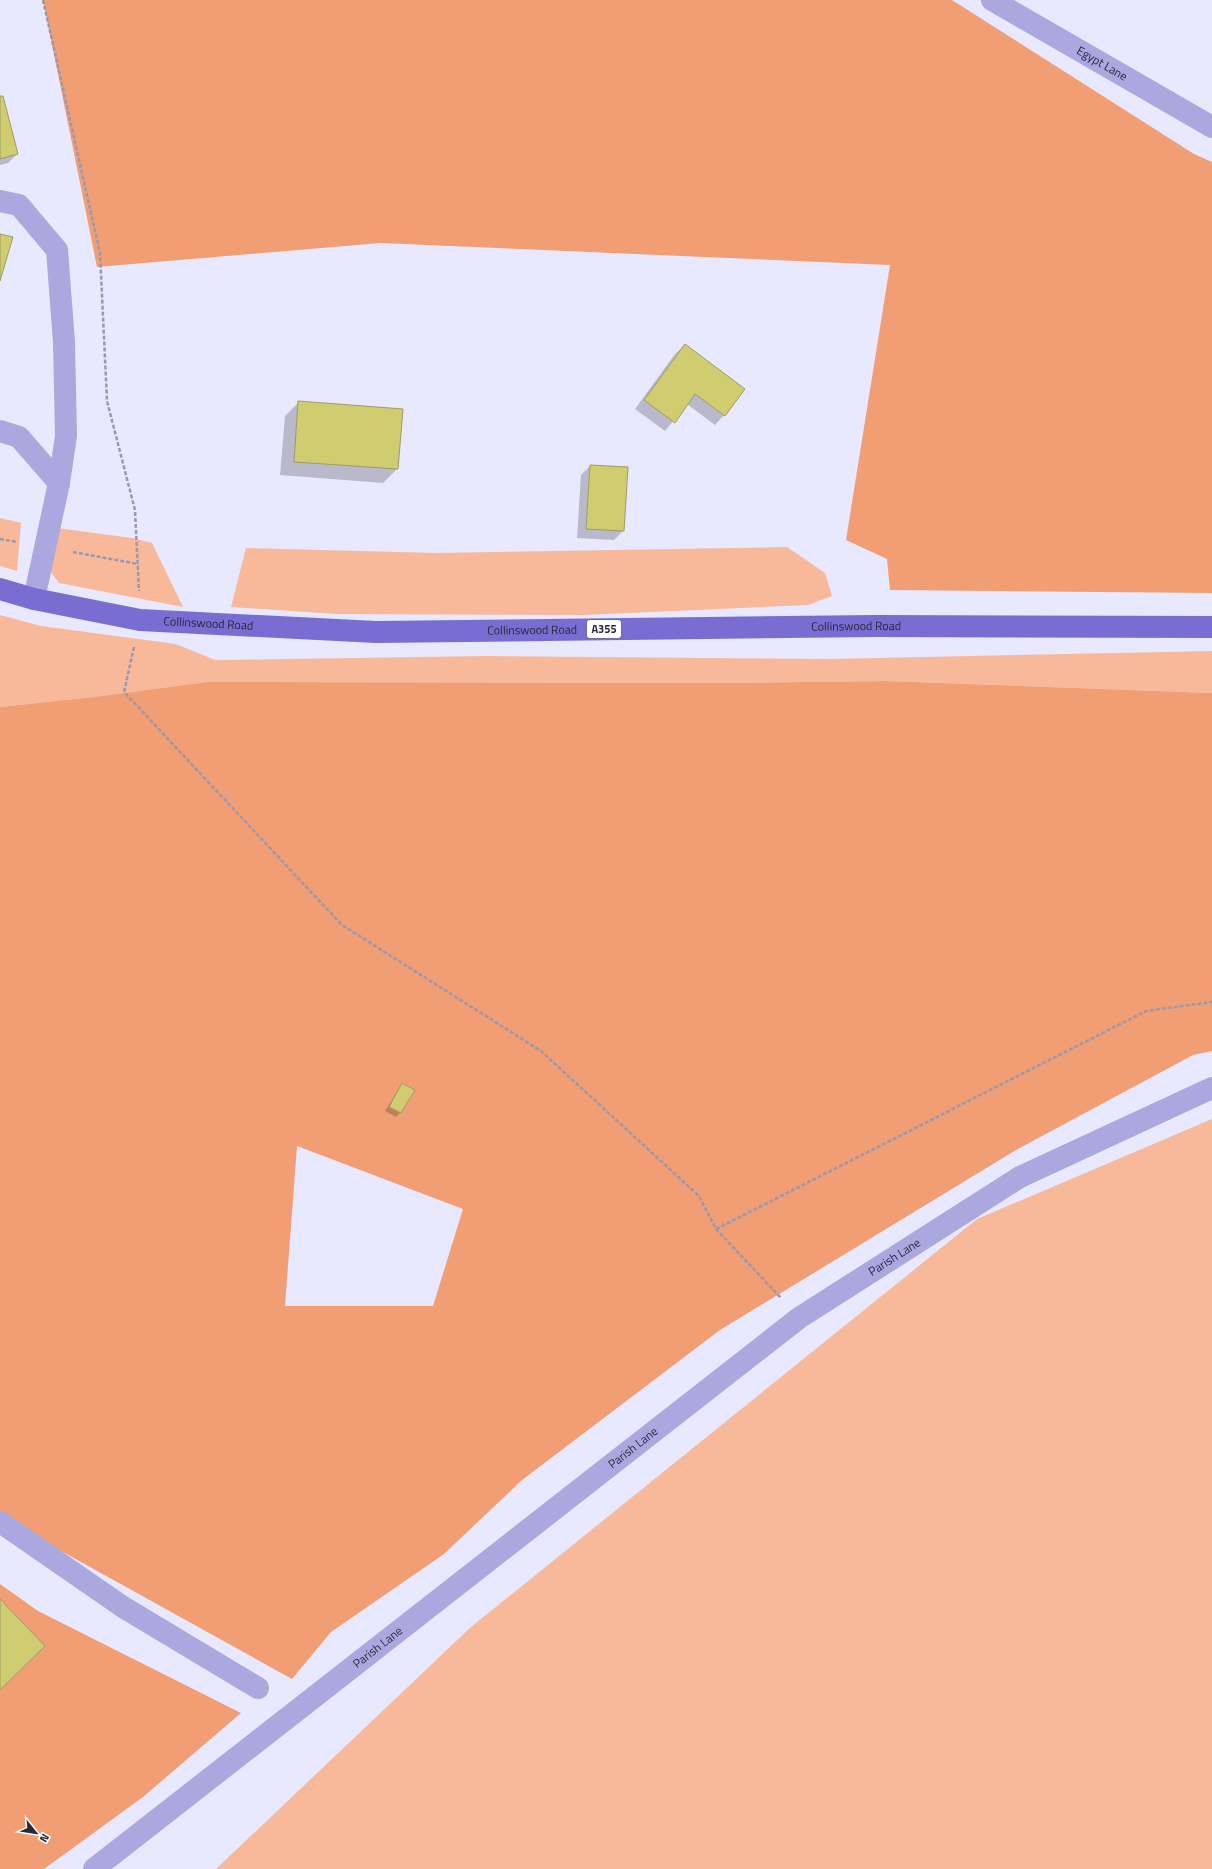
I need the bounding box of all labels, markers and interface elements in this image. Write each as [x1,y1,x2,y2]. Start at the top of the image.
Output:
street label: Egypt Lane [1073,41,1131,85]
street label: Collinswood Road [163,611,254,635]
street label: Collinswood Road [811,616,901,636]
street label: Collinswood Road [487,620,577,640]
road number: A355 [587,620,621,638]
street label: Parish Lane [864,1233,924,1281]
street label: Parish Lane [604,1422,662,1473]
street label: Parish Lane [348,1621,406,1673]
north arrow [16,1813,56,1853]
text: N [36,1831,53,1845]

